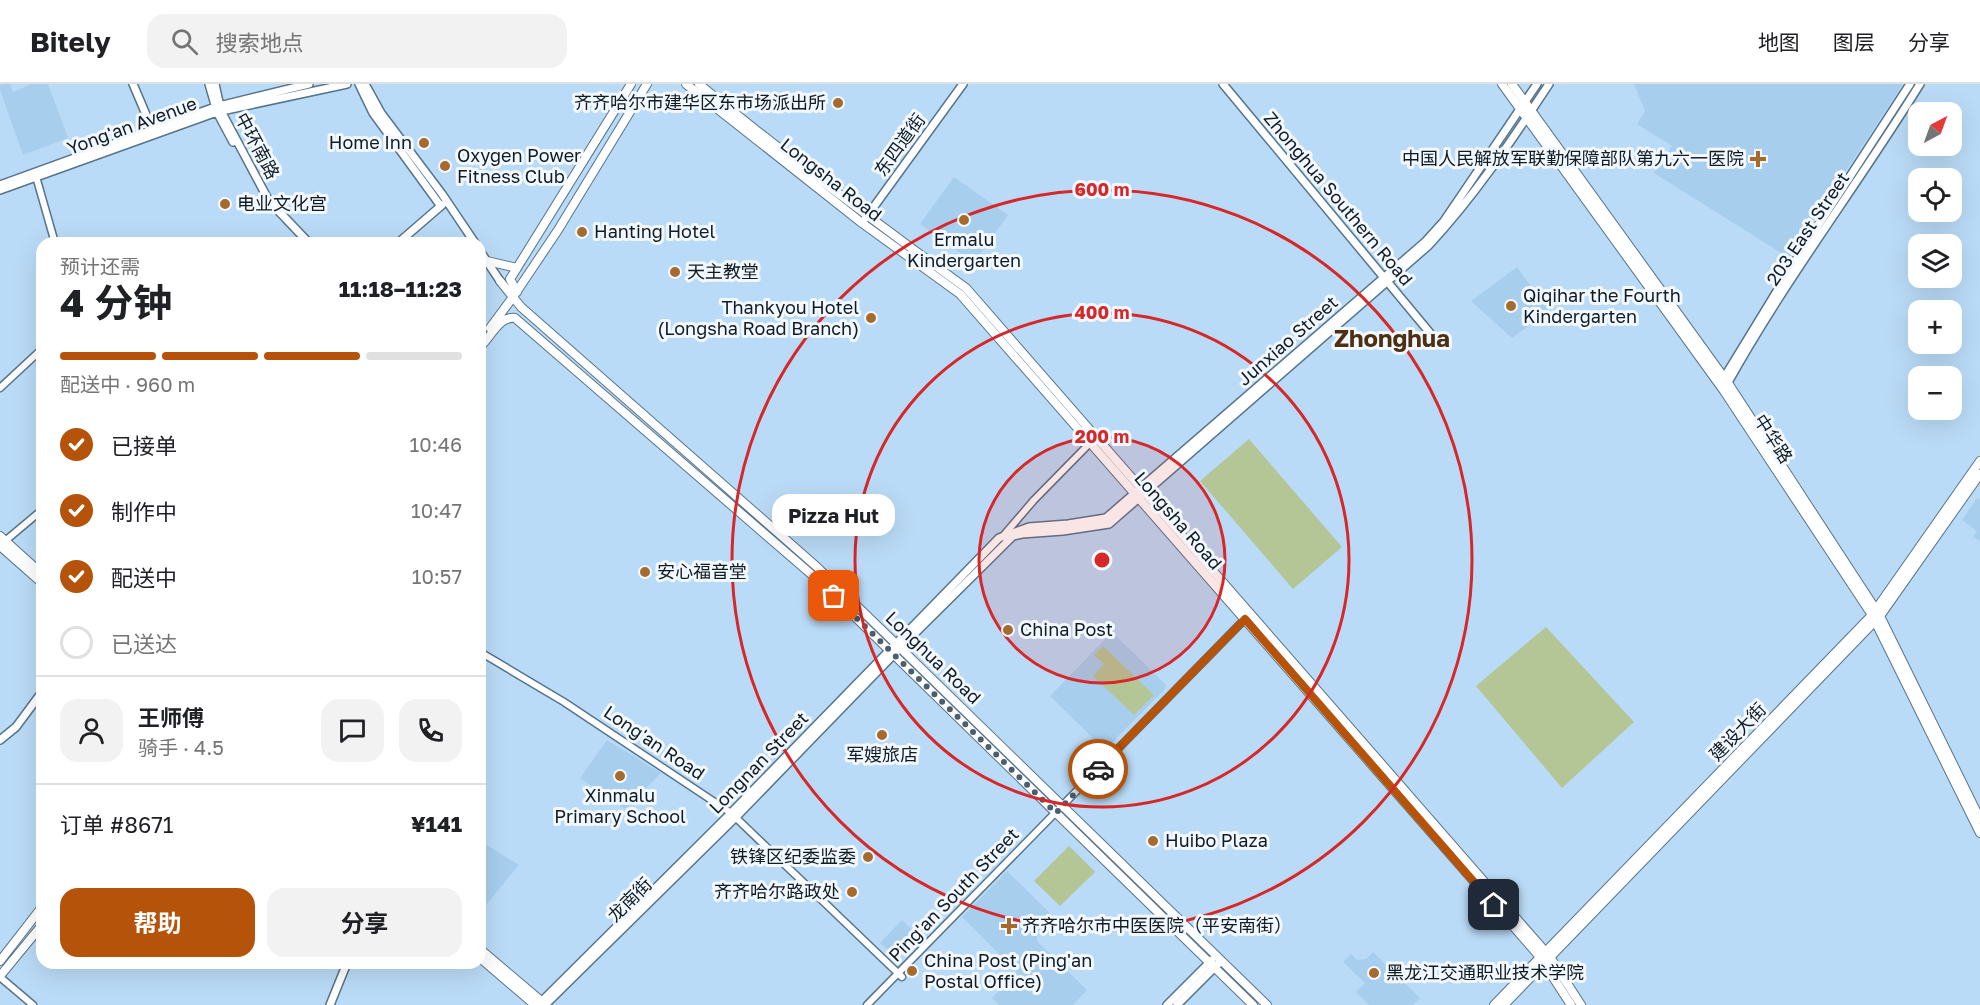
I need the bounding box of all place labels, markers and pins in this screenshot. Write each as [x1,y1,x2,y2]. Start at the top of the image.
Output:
place label: 齐齐哈尔市建华区东市场派出所 [574,91,826,113]
marker: 齐齐哈尔市建华区东市场派出所 [831,96,845,110]
place label: Home Inn [329,131,412,153]
marker: Home Inn [417,136,431,150]
place label: Oxygen Power Fitness Club [457,144,581,187]
place label: 中国人民解放军联勤保障部队第九六一医院 [1402,147,1744,169]
marker: 中国人民解放军联勤保障部队第九六一医院 [1749,150,1767,168]
marker: Oxygen Power Fitness Club [438,159,452,173]
place label: 电业文化宫 [237,192,327,214]
marker: 电业文化宫 [218,197,232,211]
marker: Ermalu Kindergarten [957,213,971,227]
place label: Hanting Hotel [594,220,716,242]
marker: Hanting Hotel [575,225,589,239]
place label: Ermalu Kindergarten [907,228,1021,271]
place label: 天主教堂 [687,260,759,282]
marker: 天主教堂 [668,265,682,279]
place label: Qiqihar the Fourth Kindergarten [1523,284,1681,327]
place label: Thankyou Hotel (Longsha Road Branch) [657,296,859,339]
marker: Qiqihar the Fourth Kindergarten [1504,299,1518,313]
marker: Thankyou Hotel (Longsha Road Branch) [864,311,878,325]
callout: Pizza Hut [772,494,896,536]
centre of rings [1092,550,1112,570]
place label: 安心福音堂 [657,560,747,582]
marker: 安心福音堂 [638,565,652,579]
pin [808,570,859,621]
place label: China Post [1020,618,1113,640]
marker: China Post [1001,623,1015,637]
marker: 军嫂旅店 [875,728,889,742]
place label: 军嫂旅店 [846,743,918,765]
marker: Xinmalu Primary School [613,769,627,783]
place label: Xinmalu Primary School [554,784,686,827]
place label: Huibo Plaza [1165,829,1268,851]
marker: Huibo Plaza [1146,834,1160,848]
place label: 铁锋区纪委监委 [730,845,856,867]
marker: 铁锋区纪委监委 [861,850,875,864]
pin [1468,879,1519,930]
place label: 齐齐哈尔路政处 [714,880,840,902]
marker: 齐齐哈尔路政处 [845,885,859,899]
place label: 齐齐哈尔市中医医院（平安南街） [1022,914,1292,936]
marker: 齐齐哈尔市中医医院（平安南街） [1000,917,1018,935]
place label: China Post (Ping'an Postal Office) [924,949,1092,992]
place label: 黑龙江交通职业技术学院 [1386,961,1584,983]
marker: China Post (Ping'an Postal Office) [905,964,919,978]
marker: 黑龙江交通职业技术学院 [1367,966,1381,980]

